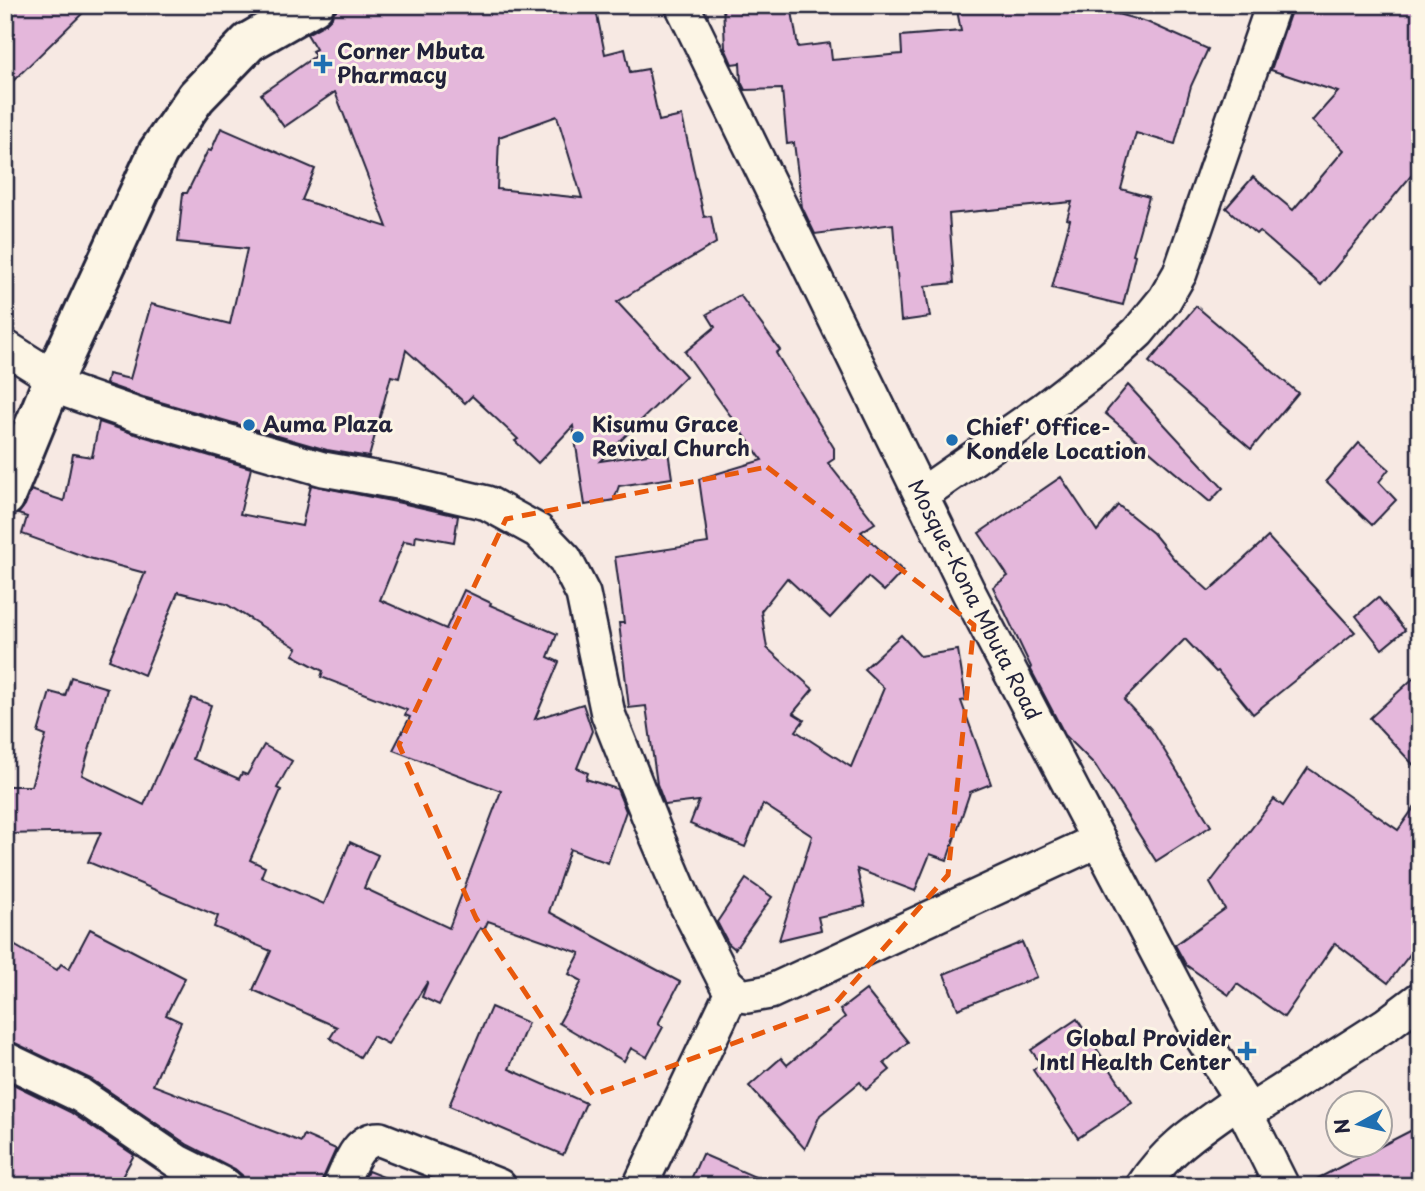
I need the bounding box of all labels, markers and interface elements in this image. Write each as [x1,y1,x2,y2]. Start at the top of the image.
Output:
place label: Corner Mbuta Pharmacy [337,34,485,90]
marker: Corner Mbuta Pharmacy [315,56,331,72]
place label: Auma Plaza [263,407,393,439]
place label: Kisumu Grace Revival Church [592,407,750,463]
place label: Chief' Office- Kondele Location [966,410,1146,466]
marker: Auma Plaza [241,417,257,433]
marker: Kisumu Grace Revival Church [570,429,586,445]
marker: Chief' Office- Kondele Location [944,432,960,448]
street label: Mosque-Kona Mbuta Road [901,473,1050,725]
place label: Global Provider Intl Health Center [1039,1021,1231,1077]
marker: Global Provider Intl Health Center [1237,1041,1257,1061]
north arrow [1324,1090,1394,1160]
text: N [1326,1117,1356,1136]

